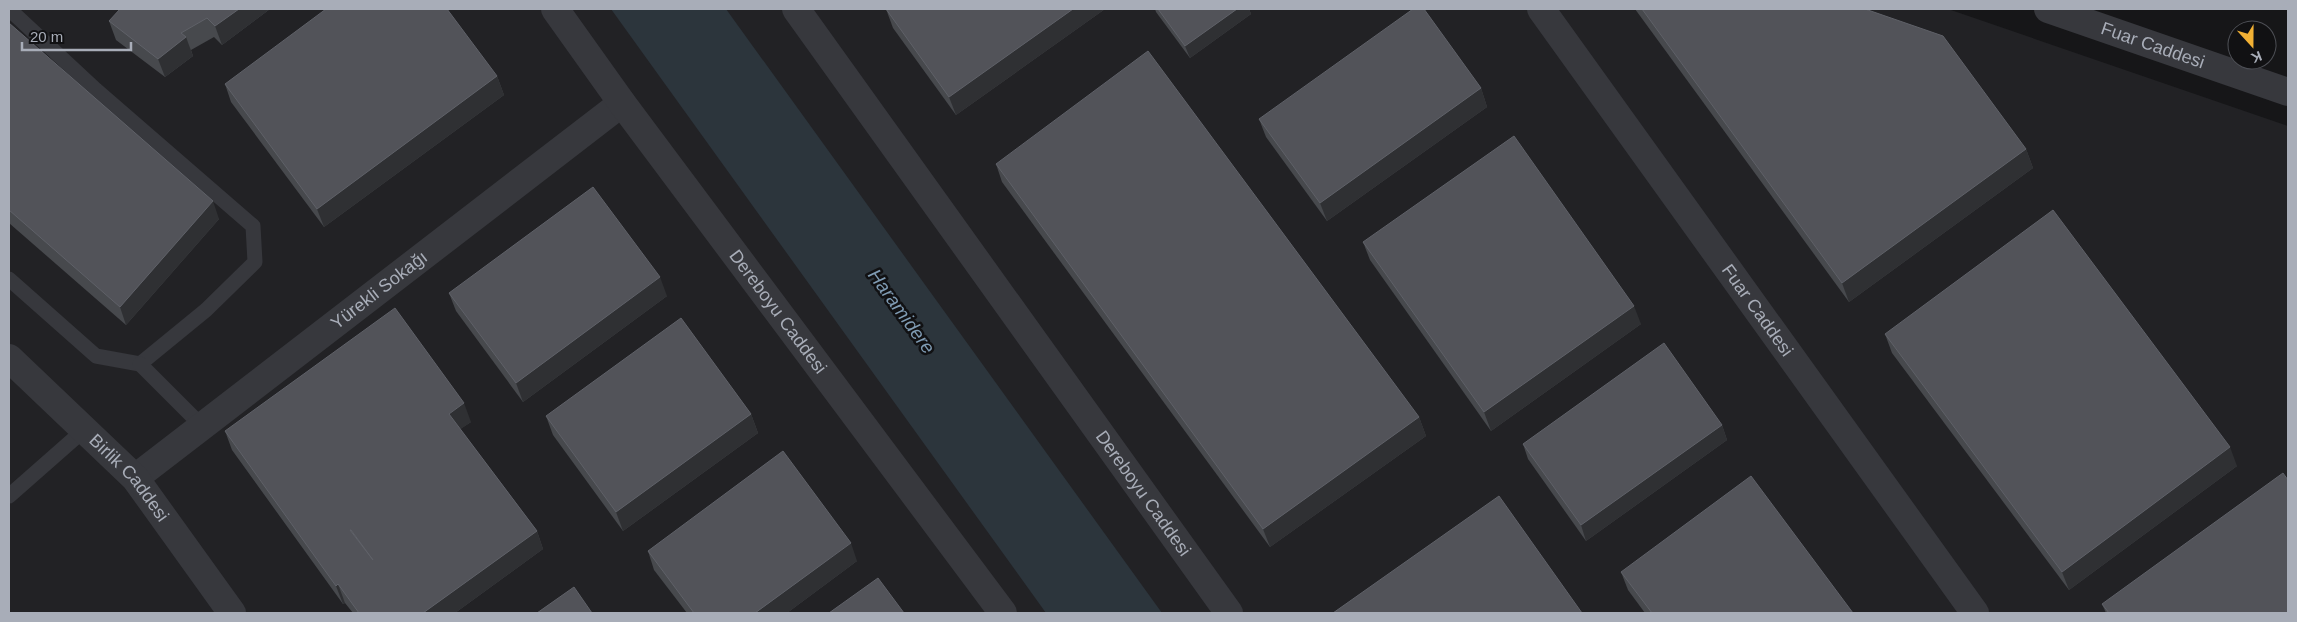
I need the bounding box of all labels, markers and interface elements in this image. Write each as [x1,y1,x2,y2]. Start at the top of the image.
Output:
street label: Fuar Caddesi [2099,18,2207,72]
scale bar [22,20,131,52]
north arrow [2227,20,2277,70]
text: 20 m [30,28,63,45]
text: K [2249,48,2264,66]
street label: Dereboyu Caddesi [725,246,831,377]
street label: Yürekli Sokağı [327,247,431,333]
street label: Fuar Caddesi [1718,261,1797,360]
water label: Haramidere [864,265,939,358]
street label: Dereboyu Caddesi [1092,427,1195,560]
street label: Birlik Caddesi [85,430,173,525]

